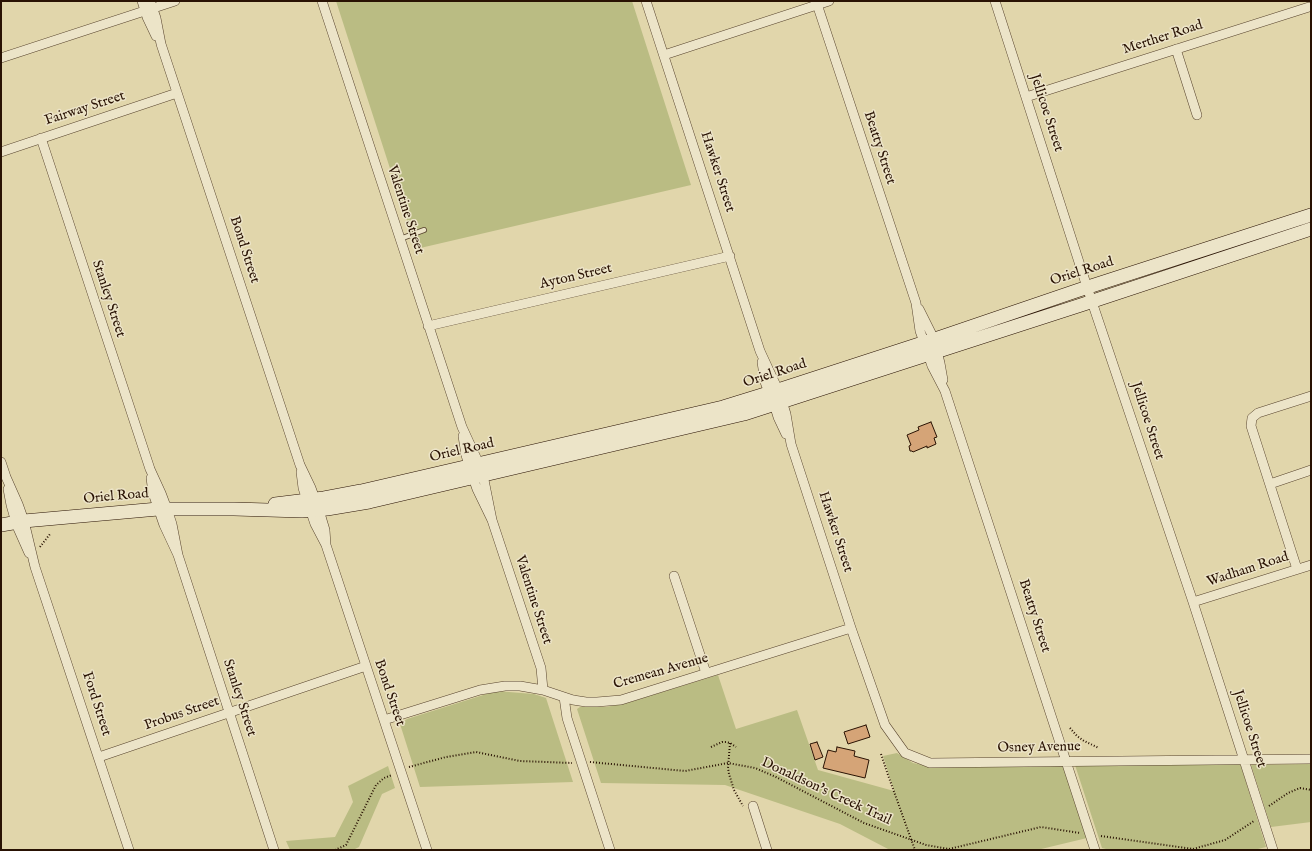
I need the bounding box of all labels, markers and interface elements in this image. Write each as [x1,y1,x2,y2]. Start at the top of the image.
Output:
street label: Merther Road [1121,17,1205,59]
street label: Jellicoe Street [1025,72,1067,154]
street label: Fairway Street [43,88,127,130]
street label: Beatty Street [859,109,899,187]
street label: Hawker Street [696,130,738,214]
street label: Valentine Street [383,164,427,256]
street label: Bond Street [225,214,263,286]
street label: Oriel Road [1048,254,1116,290]
street label: Stanley Street [88,258,128,340]
street label: Ayton Street [538,261,614,293]
street label: Oriel Road [741,356,809,392]
street label: Jellicoe Street [1126,380,1168,462]
street label: Oriel Road [428,435,496,467]
street label: Oriel Road [83,486,149,508]
street label: Hawker Street [814,490,856,574]
street label: Wadham Road [1205,549,1291,591]
street label: Valentine Street [511,554,555,646]
street label: Beatty Street [1014,577,1054,655]
street label: Cremean Avenue [612,650,710,694]
street label: Stanley Street [219,657,259,739]
street label: Bond Street [370,657,408,729]
street label: Ford Street [78,670,114,738]
street label: Jellicoe Street [1228,688,1270,770]
street label: Probus Street [142,693,222,735]
street label: Osney Avenue [997,739,1081,757]
street label: Donaldson's Creek Trail [758,754,894,830]

